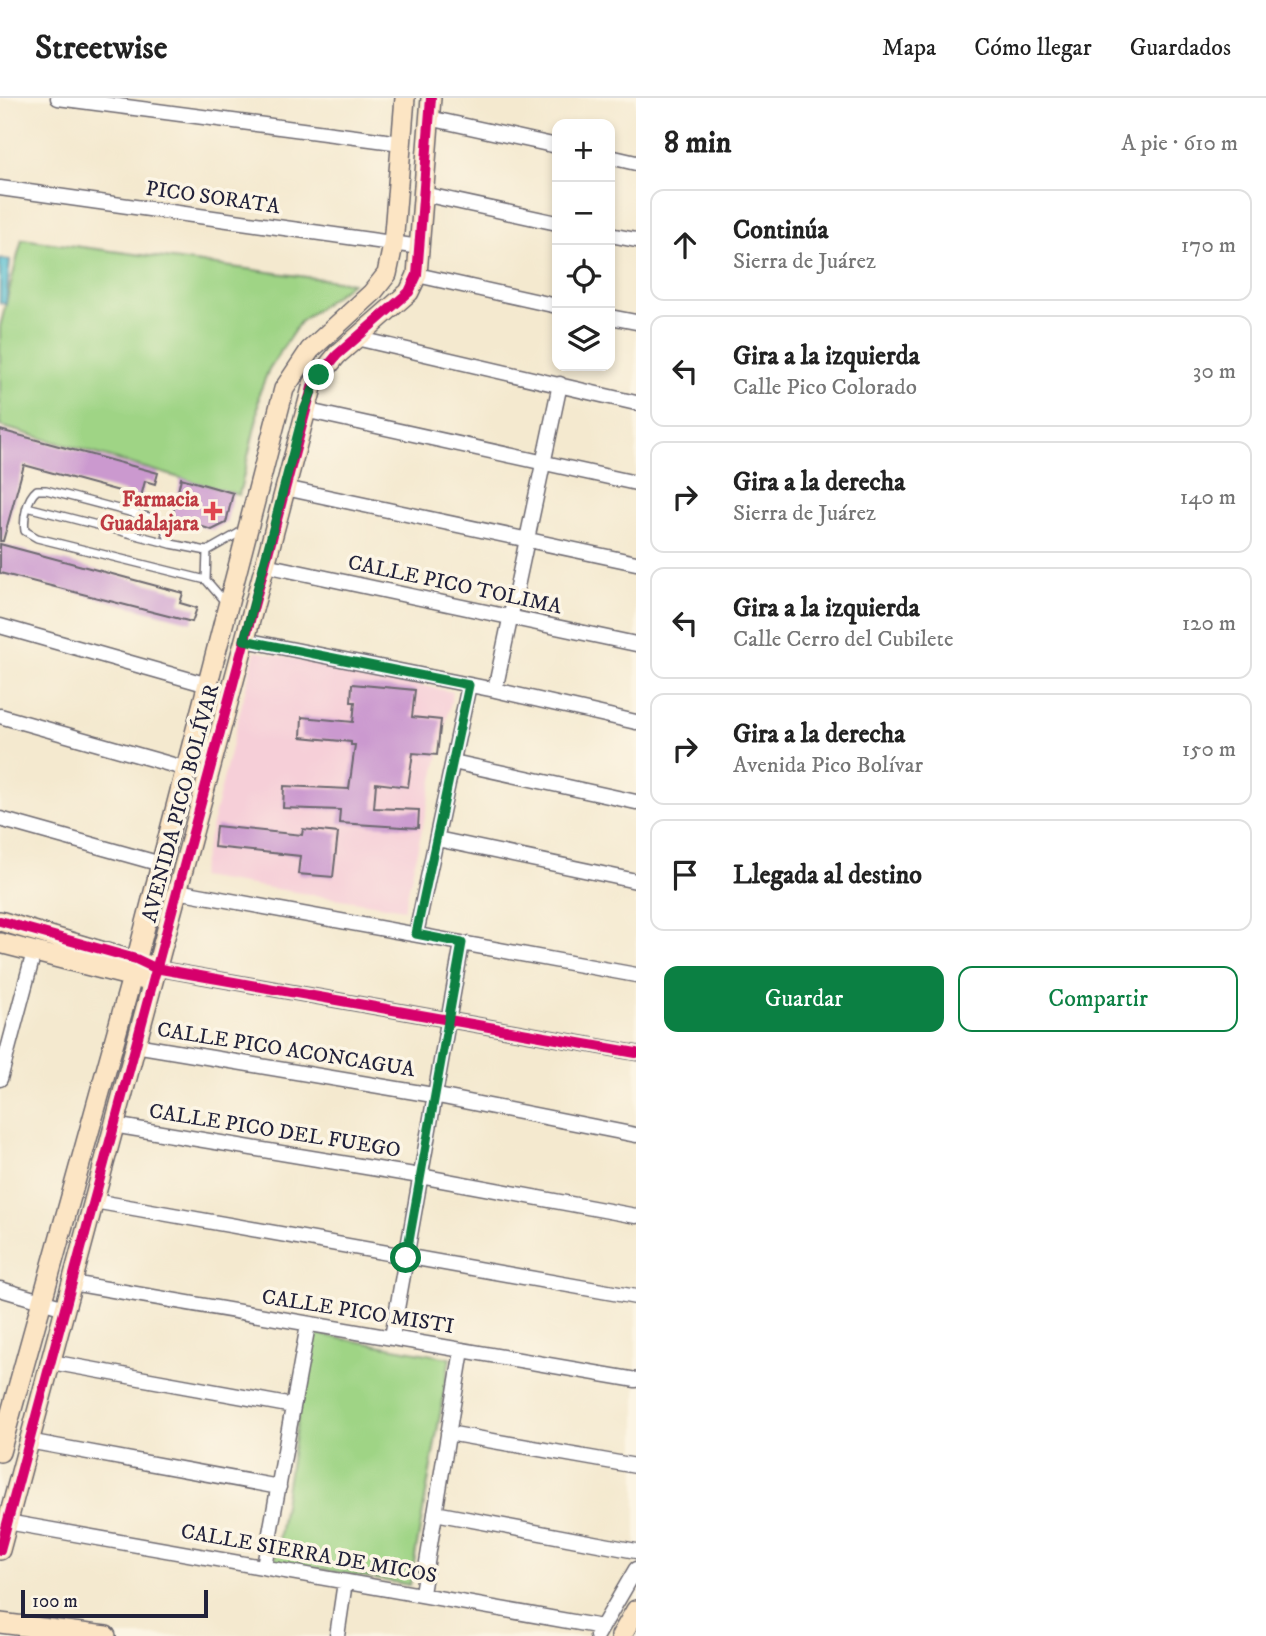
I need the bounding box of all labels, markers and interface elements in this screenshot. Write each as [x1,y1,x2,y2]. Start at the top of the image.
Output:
text: Streetwise [35,28,167,69]
text: Mapa [882,33,936,63]
text: Cómo llegar [974,33,1092,63]
text: Guardados [1130,33,1231,63]
map controls [552,119,615,371]
button: + [552,119,615,182]
text: 8 min [664,125,731,162]
text: A pie · 610 m [1121,129,1238,158]
street label: PICO SORATA [144,176,282,220]
button: − [552,182,615,245]
text: Continúa [733,214,828,247]
icon: ahead [666,226,704,264]
text: 170 m [1181,231,1236,260]
button: locate [552,245,615,308]
text: Sierra de Juárez [733,247,876,276]
button: layers [552,308,615,371]
text: Gira a la izquierda [733,340,920,373]
icon: left [666,352,704,390]
text: 30 m [1193,357,1236,386]
route end [303,359,334,390]
text: Calle Pico Colorado [733,373,917,402]
text: Gira a la derecha [733,466,905,499]
icon: right [666,478,704,516]
text: 140 m [1180,483,1236,512]
place label: Farmacia Guadalajara [100,487,200,538]
text: Sierra de Juárez [733,499,876,528]
marker: Farmacia Guadalajara [205,503,221,519]
street label: CALLE PICO TOLIMA [346,550,565,620]
text: Gira a la izquierda [733,592,920,625]
icon: left [666,604,704,642]
text: 120 m [1182,609,1236,638]
text: Calle Cerro del Cubilete [733,625,954,654]
street label: AVENIDA PICO BOLÍVAR [135,681,225,925]
text: Gira a la derecha [733,718,905,751]
icon: right [666,730,704,768]
text: 150 m [1182,735,1236,764]
text: Avenida Pico Bolívar [733,751,923,780]
icon: arrive [666,856,704,894]
text: Llegada al destino [733,859,922,892]
button: Guardar [664,966,944,1032]
button: Compartir [958,966,1238,1032]
street label: CALLE PICO ACONCAGUA [155,1017,417,1083]
street label: CALLE PICO DEL FUEGO [147,1098,403,1164]
route start [390,1242,421,1273]
street label: CALLE PICO MISTI [260,1284,456,1340]
street label: CALLE SIERRA DE MICOS [179,1519,439,1589]
scale bar [21,1587,208,1619]
text: 100 m [32,1590,78,1613]

